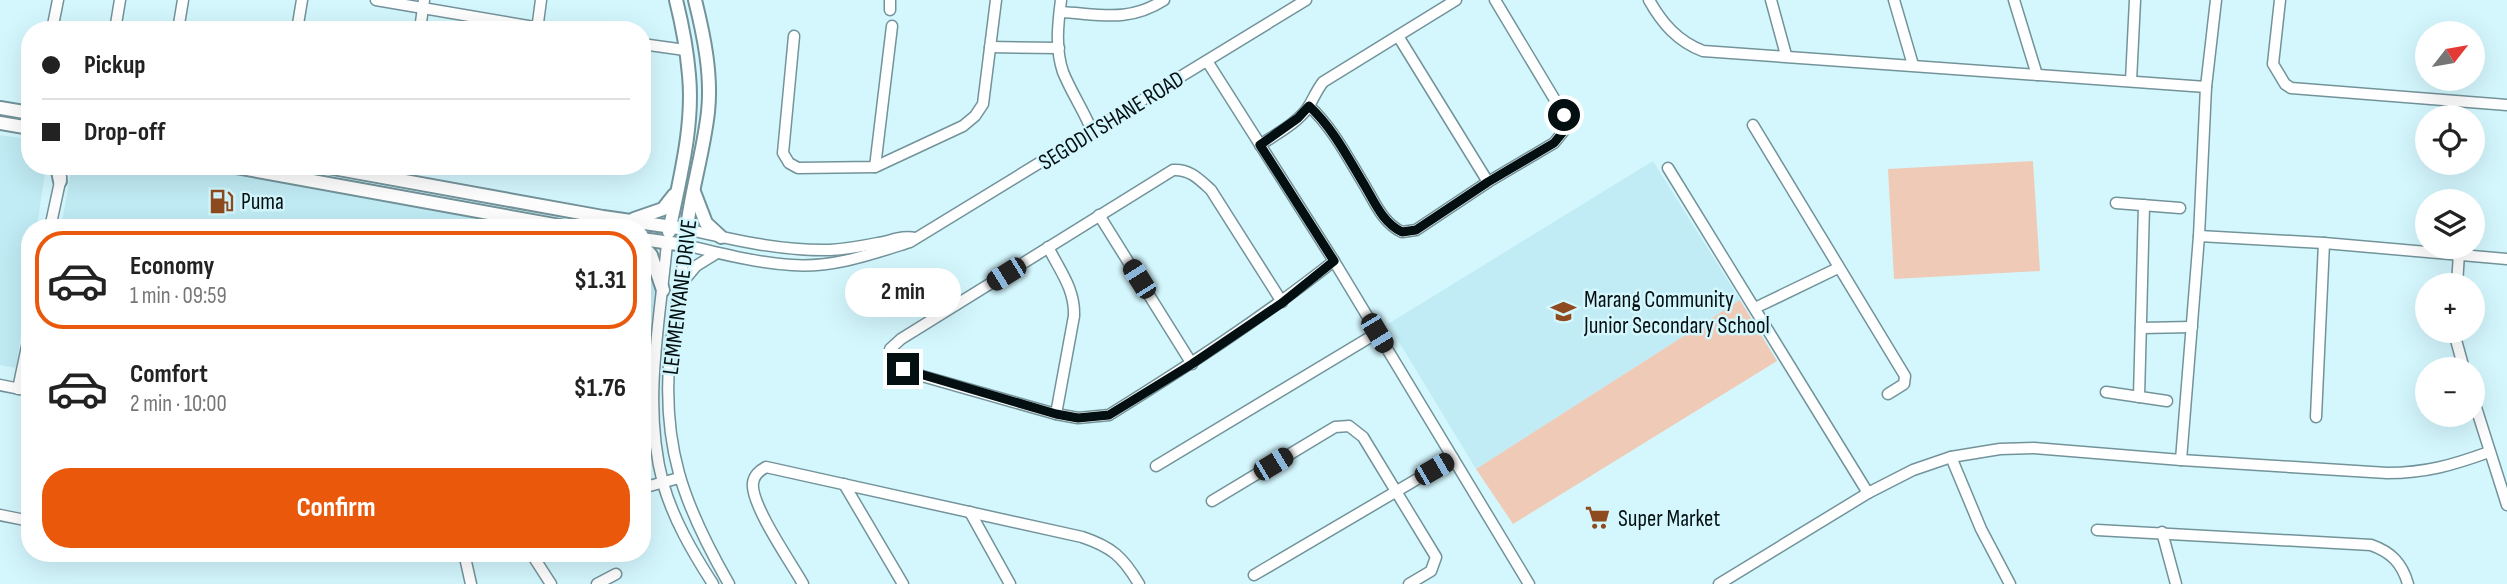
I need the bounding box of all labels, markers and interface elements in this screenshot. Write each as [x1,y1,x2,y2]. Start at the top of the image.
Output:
north arrow [2415,21,2485,91]
map controls [2415,21,2485,427]
text: Pickup [84,50,146,81]
street label: SEGODITSHANE ROAD [1034,65,1189,177]
route start [1548,99,1580,131]
button: locate [2415,105,2485,175]
text: Drop-off [84,117,165,148]
fuel station icon: Puma [207,187,235,215]
place label: Puma [241,188,284,216]
button: layers [2415,189,2485,259]
street label: LEMMENYANE DRIVE [657,218,703,376]
icon: car [46,249,109,312]
text: Economy [130,251,214,282]
car [983,254,1030,294]
car [1119,256,1160,302]
text: $1.31 [574,265,626,296]
callout: 2 min [845,268,961,316]
button: + [2415,273,2485,343]
text: 2 min [881,278,925,306]
text: 1 min · 09:59 [130,282,227,310]
place label: Marang Community Junior Secondary School [1583,286,1770,340]
school or university icon: Marang Community Junior Secondary School [1550,298,1578,326]
car [1358,310,1397,356]
route end [887,353,919,385]
icon: car [46,357,109,420]
button: − [2415,357,2485,427]
text: Comfort [130,359,208,390]
text: $1.76 [573,373,626,404]
text: 2 min · 10:00 [130,390,227,418]
car [1250,444,1297,484]
car [1411,449,1458,489]
button: Confirm [42,468,630,548]
supermarket icon: Super Market [1584,504,1612,532]
place label: Super Market [1618,505,1720,533]

